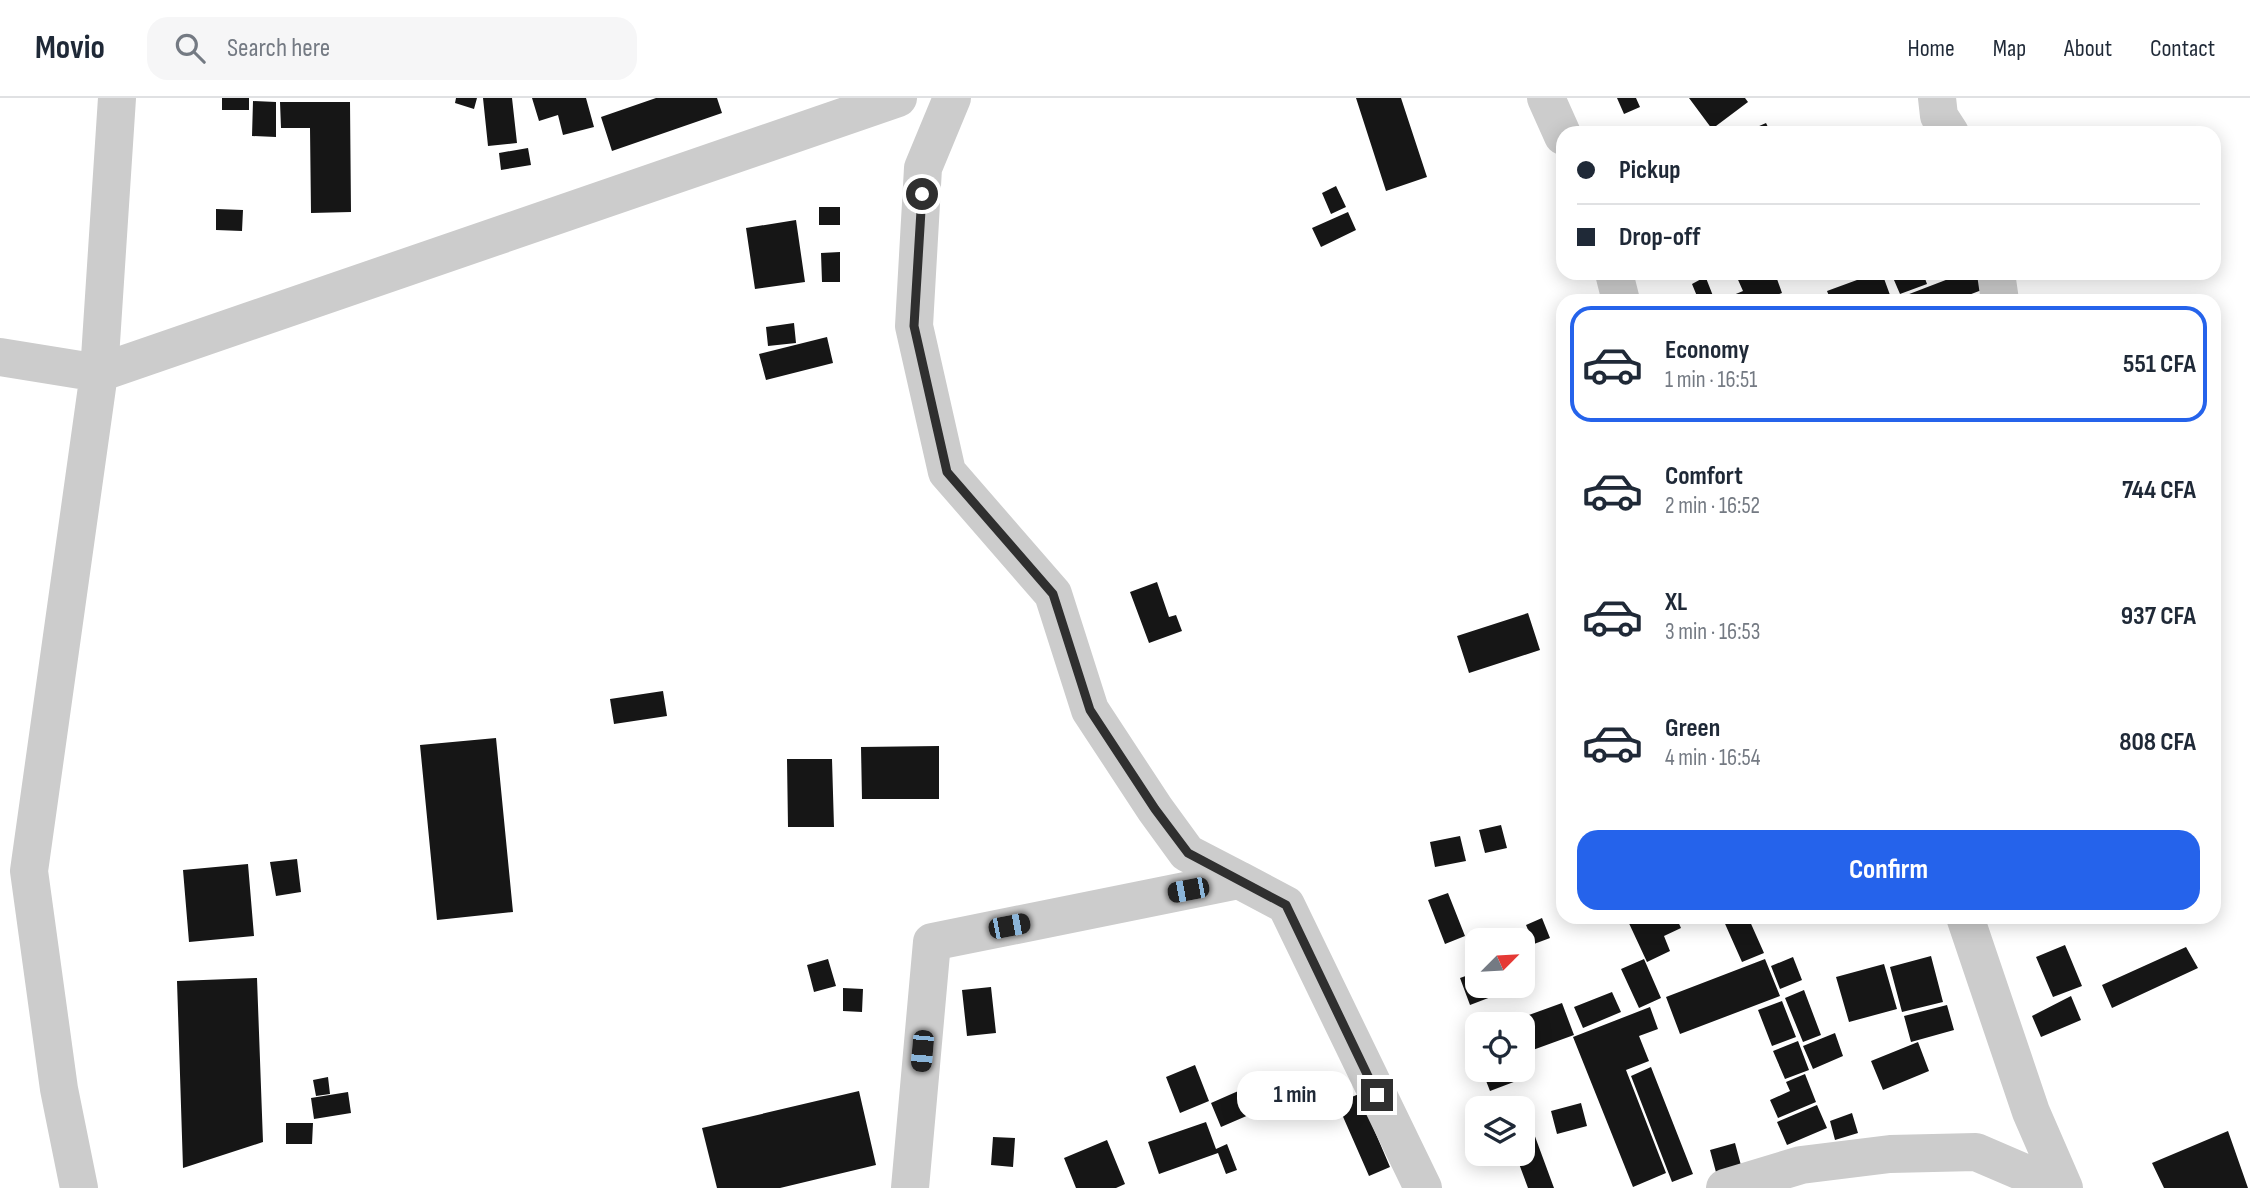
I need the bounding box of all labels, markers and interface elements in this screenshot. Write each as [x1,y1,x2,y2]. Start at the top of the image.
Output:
search box [147,17,637,80]
text: Movio [35,28,105,68]
icon: search [171,29,209,67]
text: Search here [227,33,330,64]
text: Home [1907,34,1955,63]
text: Map [1993,34,2026,63]
text: About [2064,34,2112,63]
text: Contact [2150,34,2215,63]
text: Pickup [1619,155,1681,186]
route start [906,178,938,210]
text: Drop-off [1619,222,1700,253]
icon: car [1581,333,1644,396]
text: Economy [1665,335,1749,366]
text: 551 CFA [2123,349,2196,380]
text: 1 min · 16:51 [1665,366,1757,394]
icon: car [1581,459,1644,522]
text: Comfort [1665,461,1743,492]
text: 744 CFA [2122,475,2196,506]
text: 2 min · 16:52 [1665,492,1760,520]
icon: car [1581,585,1644,648]
text: XL [1665,587,1687,618]
text: 937 CFA [2121,601,2196,632]
text: 3 min · 16:53 [1665,618,1760,646]
icon: car [1581,711,1644,774]
text: Green [1665,713,1720,744]
text: 808 CFA [2119,727,2196,758]
text: 4 min · 16:54 [1665,744,1760,772]
button: Confirm [1577,830,2200,910]
car [1166,876,1211,904]
car [987,912,1032,940]
north arrow [1465,928,1535,998]
map controls [1465,928,1535,1166]
button: locate [1465,1012,1535,1082]
car [910,1029,935,1073]
callout: 1 min [1237,1070,1352,1119]
route end [1361,1079,1393,1111]
text: 1 min [1274,1081,1316,1109]
button: layers [1465,1096,1535,1166]

